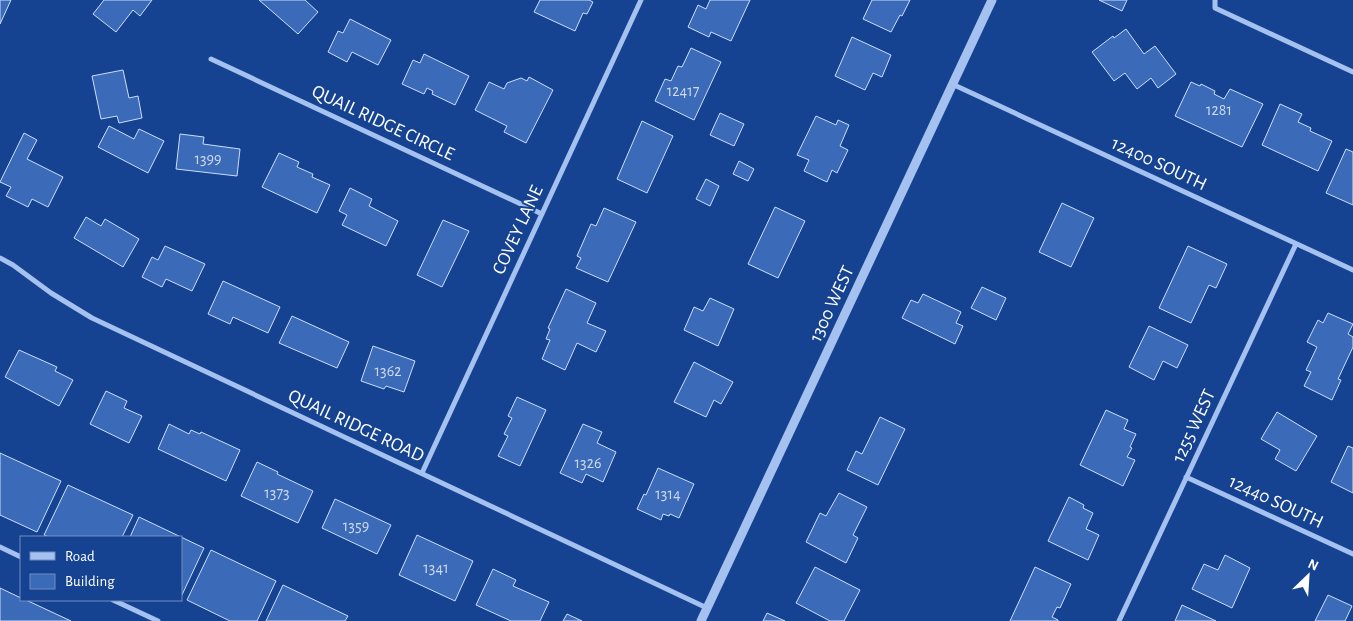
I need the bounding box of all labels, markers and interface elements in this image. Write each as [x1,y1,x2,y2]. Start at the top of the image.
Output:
street label: QUAIL RIDGE CIRCLE [309,82,457,164]
house number: 12417 [667,83,700,99]
house number: 1281 [1206,102,1232,118]
street label: 12400 SOUTH [1108,134,1210,194]
house number: 1399 [194,151,222,167]
street label: COVEY LANE [489,183,547,277]
street label: 1300 WEST [806,263,858,345]
house number: 1362 [375,363,401,379]
street label: QUAIL RIDGE ROAD [285,386,427,466]
street label: 1255 WEST [1169,386,1219,466]
house number: 1326 [575,455,601,471]
street label: 12440 SOUTH [1226,472,1326,532]
house number: 1373 [264,485,290,501]
house number: 1314 [655,486,681,502]
house number: 1359 [343,518,369,534]
legend [20,536,182,601]
text: Road [65,549,95,564]
north arrow [1283,551,1333,601]
text: N [1306,557,1320,574]
house number: 1341 [423,560,449,576]
text: Building [65,574,115,589]

